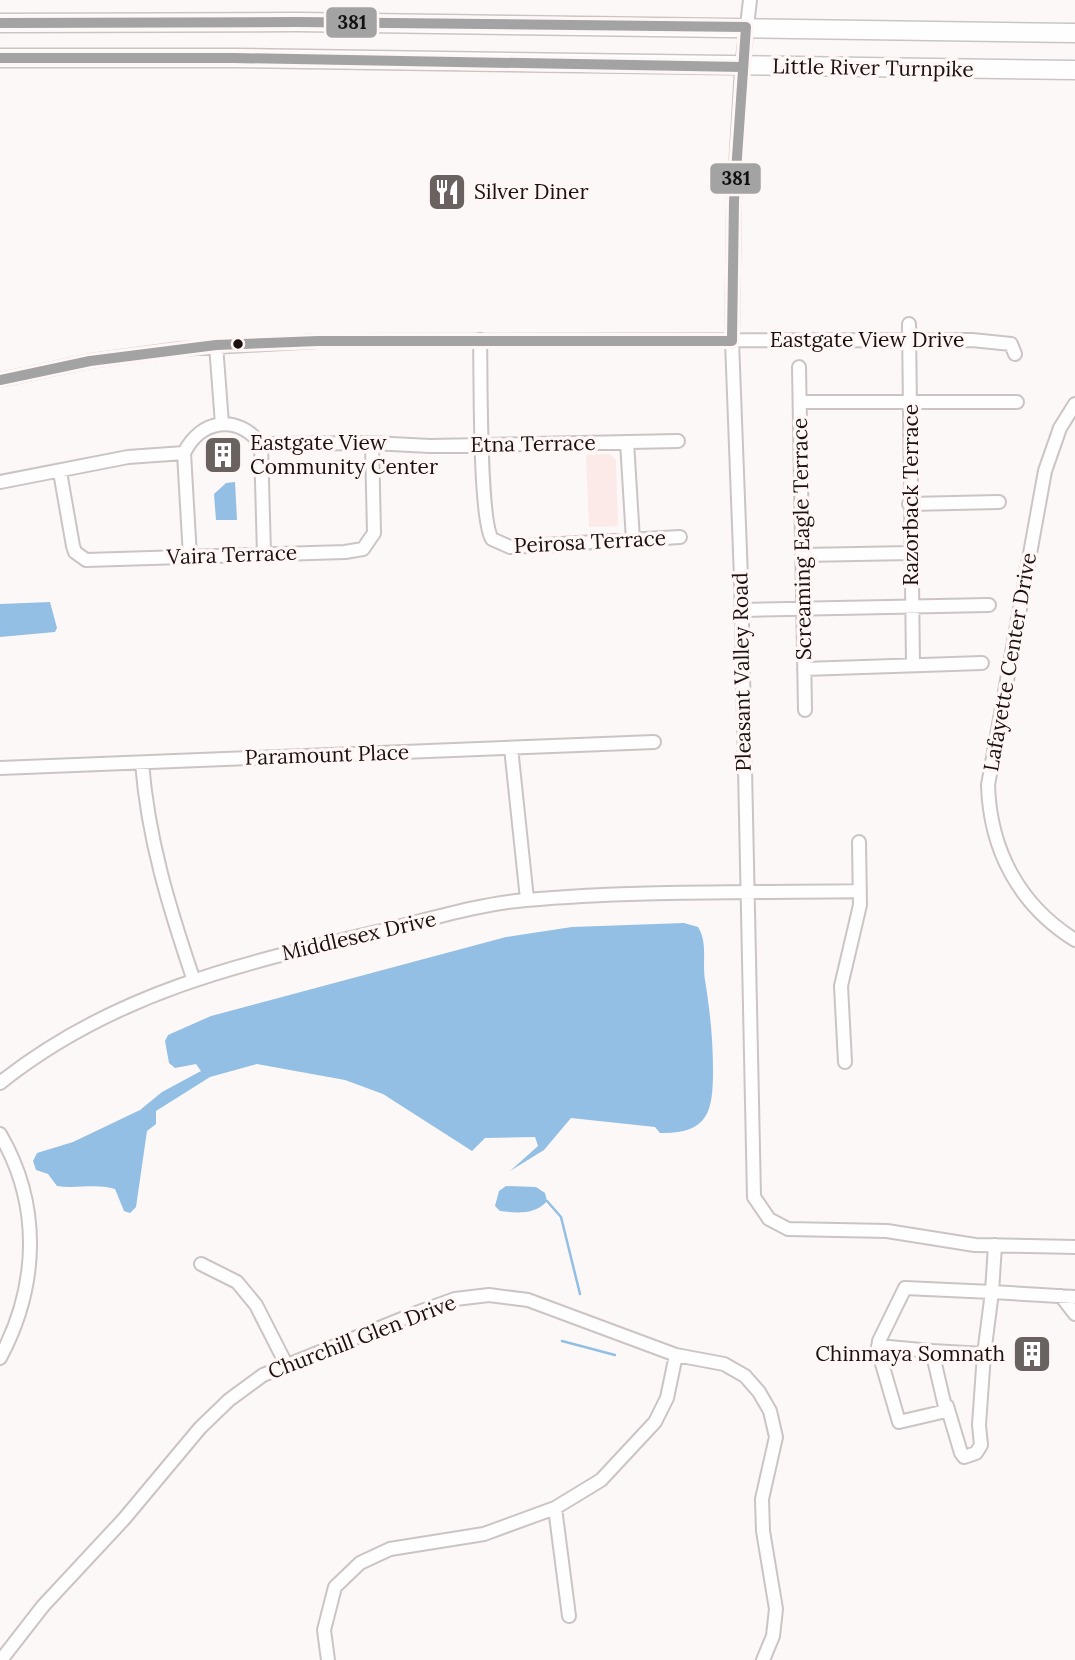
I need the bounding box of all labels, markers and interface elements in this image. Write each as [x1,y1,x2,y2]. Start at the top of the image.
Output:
line badge: 381 [325,6,378,39]
text: 381 [337,10,367,34]
street label: Little River Turnpike [772,52,974,83]
line badge: 381 [709,162,762,195]
text: 381 [721,166,751,190]
restaurant icon: Silver Diner [426,171,468,213]
place label: Silver Diner [474,178,589,205]
street label: Eastgate View Drive [770,326,964,353]
unlabelled marker [231,337,245,351]
street label: Razorback Terrace [897,404,924,586]
street label: Screaming Eagle Terrace [786,418,817,660]
place label: Eastgate View Community Center [250,429,438,480]
street label: Etna Terrace [470,429,596,458]
building icon: Eastgate View Community Center [202,434,244,476]
street label: Peirosa Terrace [513,524,667,559]
street label: Vaira Terrace [165,539,298,570]
street label: Lafayette Center Drive [977,550,1042,774]
street label: Pleasant Valley Road [726,572,757,772]
street label: Paramount Place [244,738,410,771]
street label: Middlesex Drive [279,905,439,966]
street label: Churchill Glen Drive [264,1288,460,1385]
building icon: Chinmaya Somnath [1011,1333,1053,1375]
place label: Chinmaya Somnath [815,1340,1005,1367]

